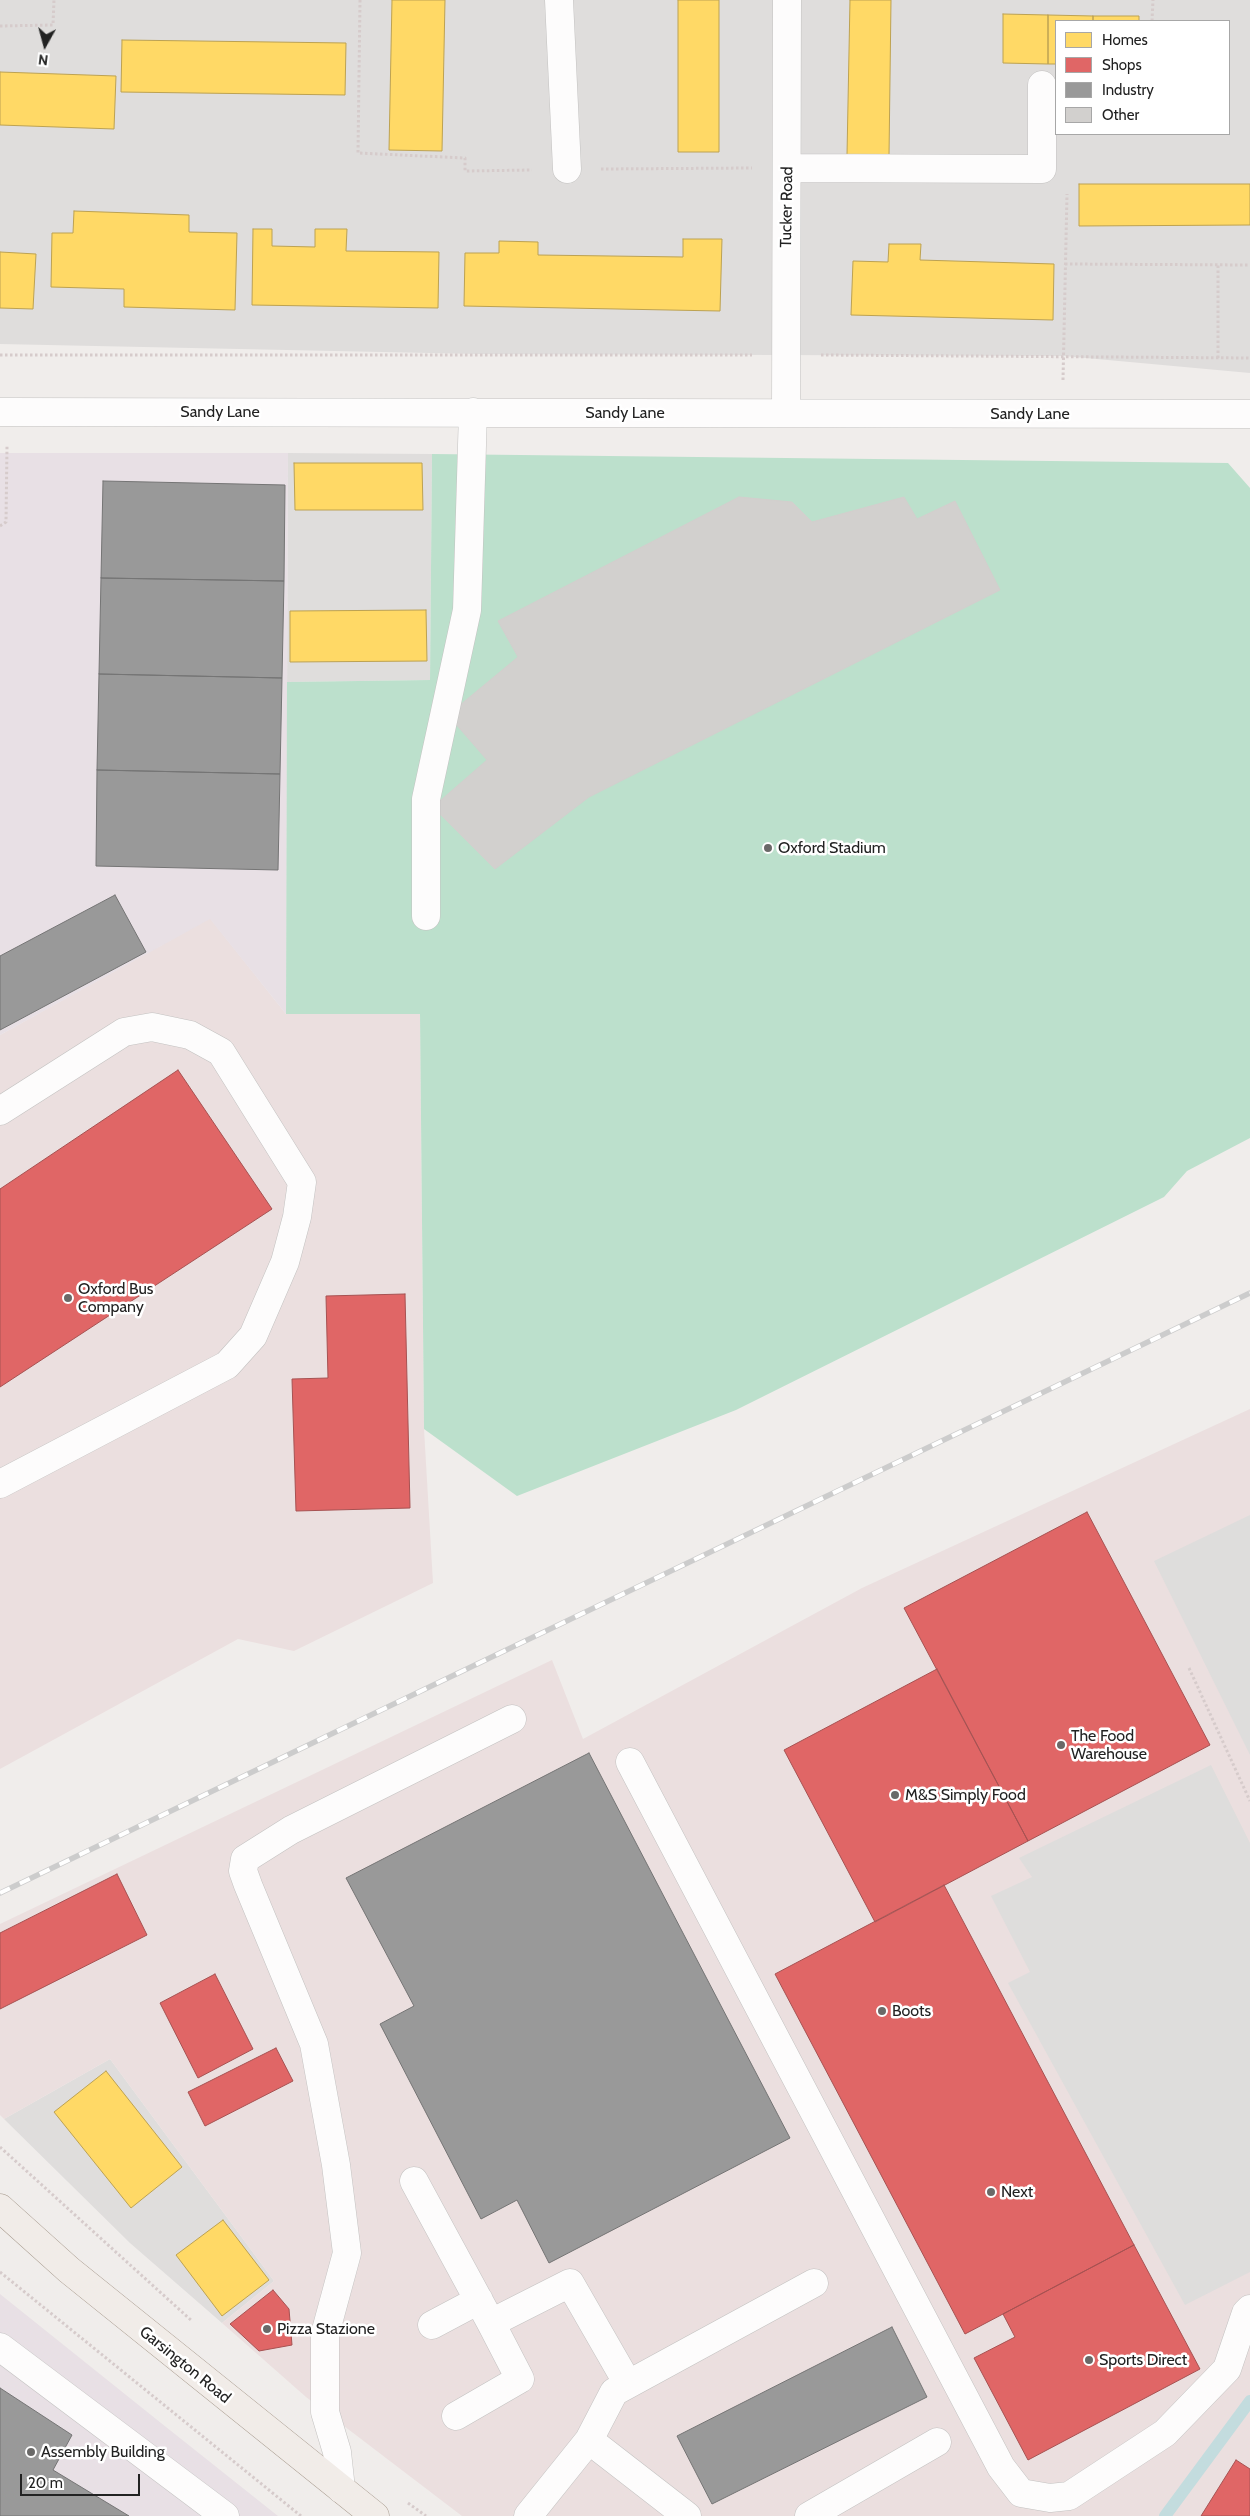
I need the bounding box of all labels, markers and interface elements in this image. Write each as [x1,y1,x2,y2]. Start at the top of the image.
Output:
north arrow [20,20,70,70]
legend [1055,20,1230,135]
text: Homes [1102,31,1148,49]
text: N [37,50,49,69]
text: Shops [1102,56,1142,74]
text: Industry [1102,81,1154,99]
text: Other [1102,106,1139,124]
street label: Tucker Road [777,166,797,248]
street label: Sandy Lane [180,402,260,422]
street label: Sandy Lane [585,403,665,423]
street label: Sandy Lane [990,404,1070,424]
place label: Oxford Stadium [778,838,886,858]
marker: Oxford Stadium [762,842,774,854]
place label: Oxford Bus Company [78,1279,153,1317]
marker: Oxford Bus Company [62,1292,74,1304]
place label: The Food Warehouse [1071,1726,1147,1764]
marker: The Food Warehouse [1055,1739,1067,1751]
place label: M&S Simply Food [905,1785,1026,1805]
marker: M&S Simply Food [889,1789,901,1801]
place label: Boots [892,2001,931,2021]
marker: Boots [876,2005,888,2017]
place label: Next [1001,2182,1033,2202]
marker: Next [985,2186,997,2198]
place label: Pizza Stazione [277,2319,375,2339]
street label: Garsington Road [136,2322,234,2408]
marker: Pizza Stazione [261,2323,273,2335]
place label: Sports Direct [1099,2350,1187,2370]
marker: Sports Direct [1083,2354,1095,2366]
place label: Assembly Building [41,2442,165,2462]
marker: Assembly Building [25,2446,37,2458]
scale bar [22,2464,142,2496]
text: 20 m [28,2474,63,2492]

